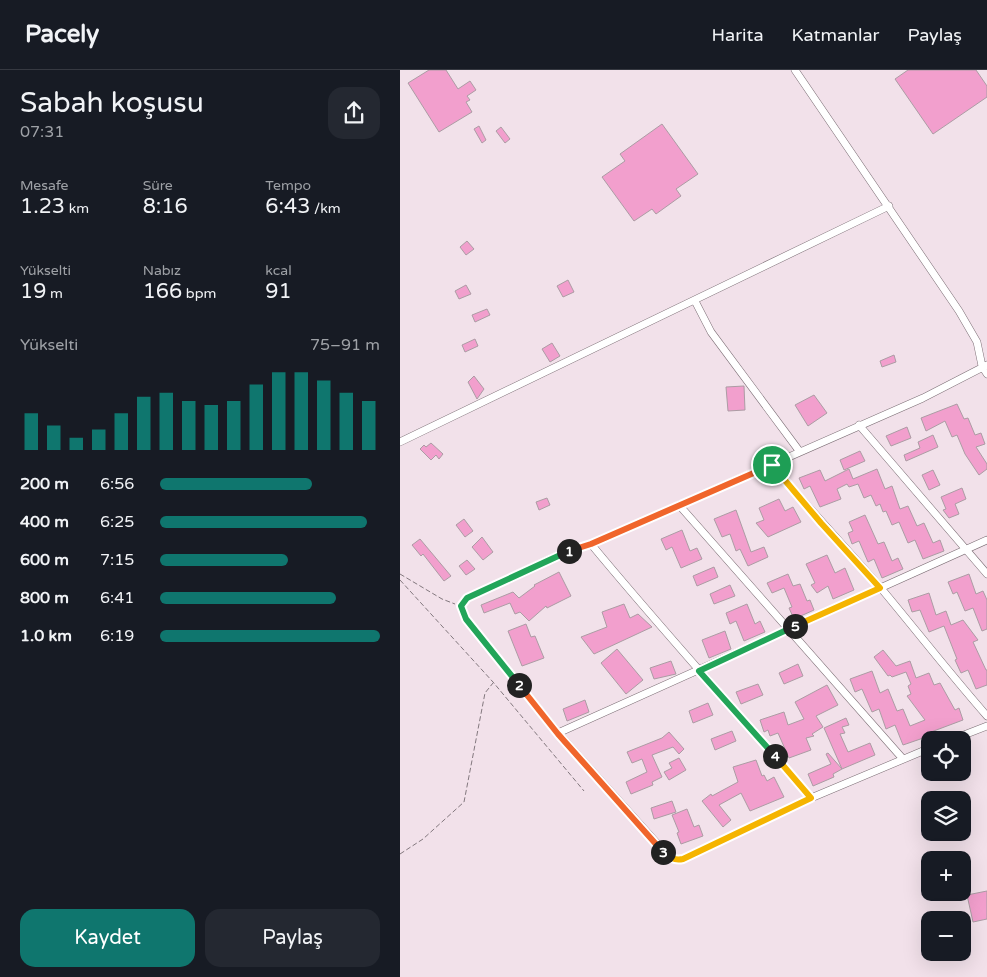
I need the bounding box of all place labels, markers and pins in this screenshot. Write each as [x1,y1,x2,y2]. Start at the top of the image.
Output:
pin [751,444,793,486]
pin: 1 [556,538,582,564]
pin: 5 [782,614,808,638]
pin: 2 [506,672,532,698]
pin: 4 [762,744,788,768]
pin: 3 [650,840,676,864]

